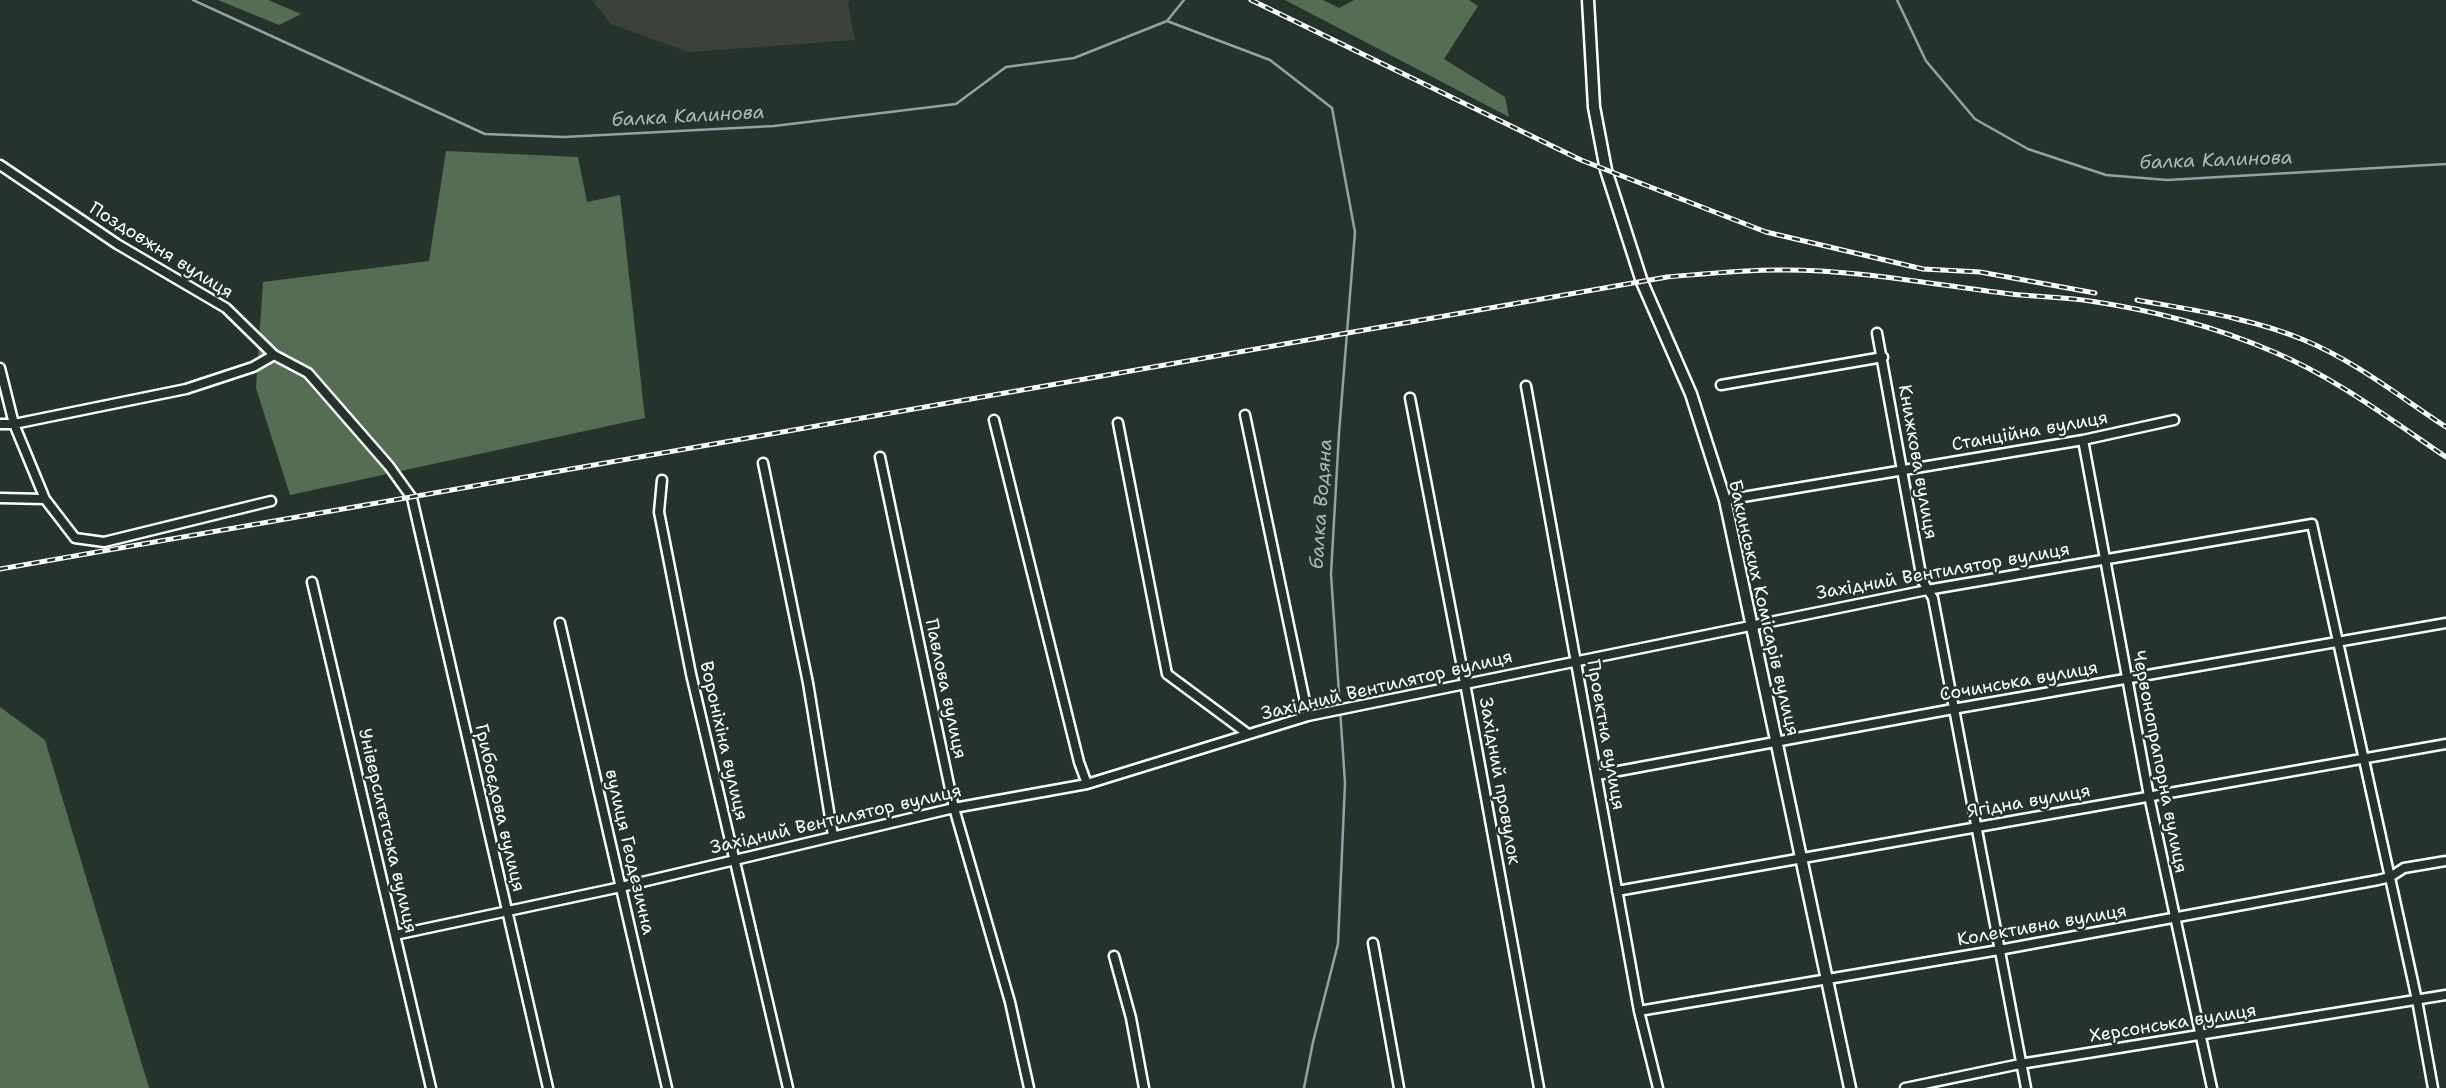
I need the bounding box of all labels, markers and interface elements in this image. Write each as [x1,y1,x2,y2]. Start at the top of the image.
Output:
water label: балка Калинова [611,102,765,132]
water label: балка Калинова [2139,147,2293,175]
street label: Поздовжня вулиця [85,198,237,304]
street label: Книжкова вулиця [1893,383,1941,541]
street label: Станційна вулиця [1950,408,2110,456]
water label: балка Водяна [1306,438,1338,570]
street label: Бакинських Комісарів вулиця [1723,478,1803,738]
street label: Західний Вентилятор вулиця [1814,539,2072,605]
street label: Павлова вулиця [920,617,970,761]
street label: Західний Вентилятор вулиця [1259,647,1515,725]
street label: Червонопрапорна вулиця [2127,649,2191,875]
street label: Сочинська вулиця [1938,657,2100,707]
street label: Проектна вулиця [1581,658,1629,812]
street label: Вороніхіна вулиця [694,659,752,823]
street label: Західний провулок [1474,696,1524,866]
street label: Грибоєдова вулиця [469,722,529,894]
street label: Університетська вулиця [353,726,421,936]
street label: вулиця Геодезична [599,767,659,937]
street label: Західний Вентилятор вулиця [708,781,964,859]
street label: Ягідна вулиця [1966,781,2092,823]
street label: Колективна вулиця [1955,900,2129,952]
street label: Херсонська вулиця [2088,1000,2258,1048]

